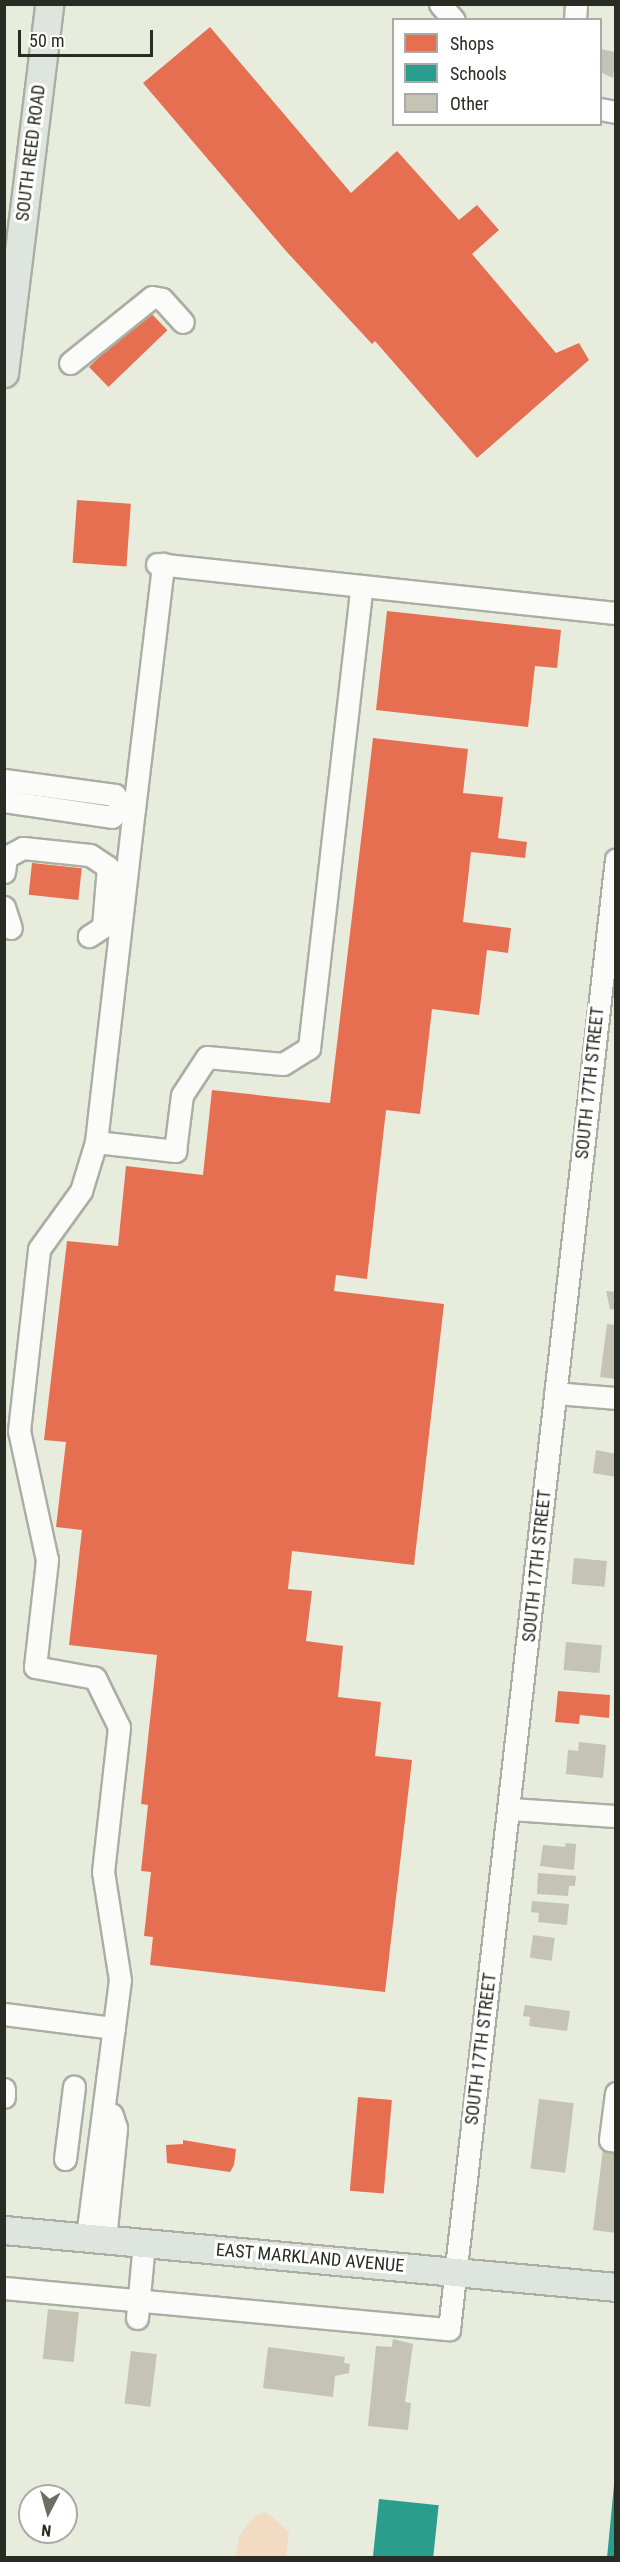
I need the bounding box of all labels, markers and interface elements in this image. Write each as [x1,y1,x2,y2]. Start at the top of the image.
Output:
scale bar [21,18,156,56]
legend [392,18,602,126]
text: 50 m [29,30,64,51]
text: Shops [450,33,494,54]
text: Schools [450,63,507,84]
street label: SOUTH REED ROAD [12,83,50,223]
text: Other [450,93,489,114]
street label: SOUTH 17TH STREET [571,1006,609,1160]
street label: SOUTH 17TH STREET [518,1489,556,1643]
street label: SOUTH 17TH STREET [461,1972,501,2126]
street label: EAST MARKLAND AVENUE [215,2239,405,2277]
north arrow [18,2484,78,2544]
text: N [40,2520,52,2540]

